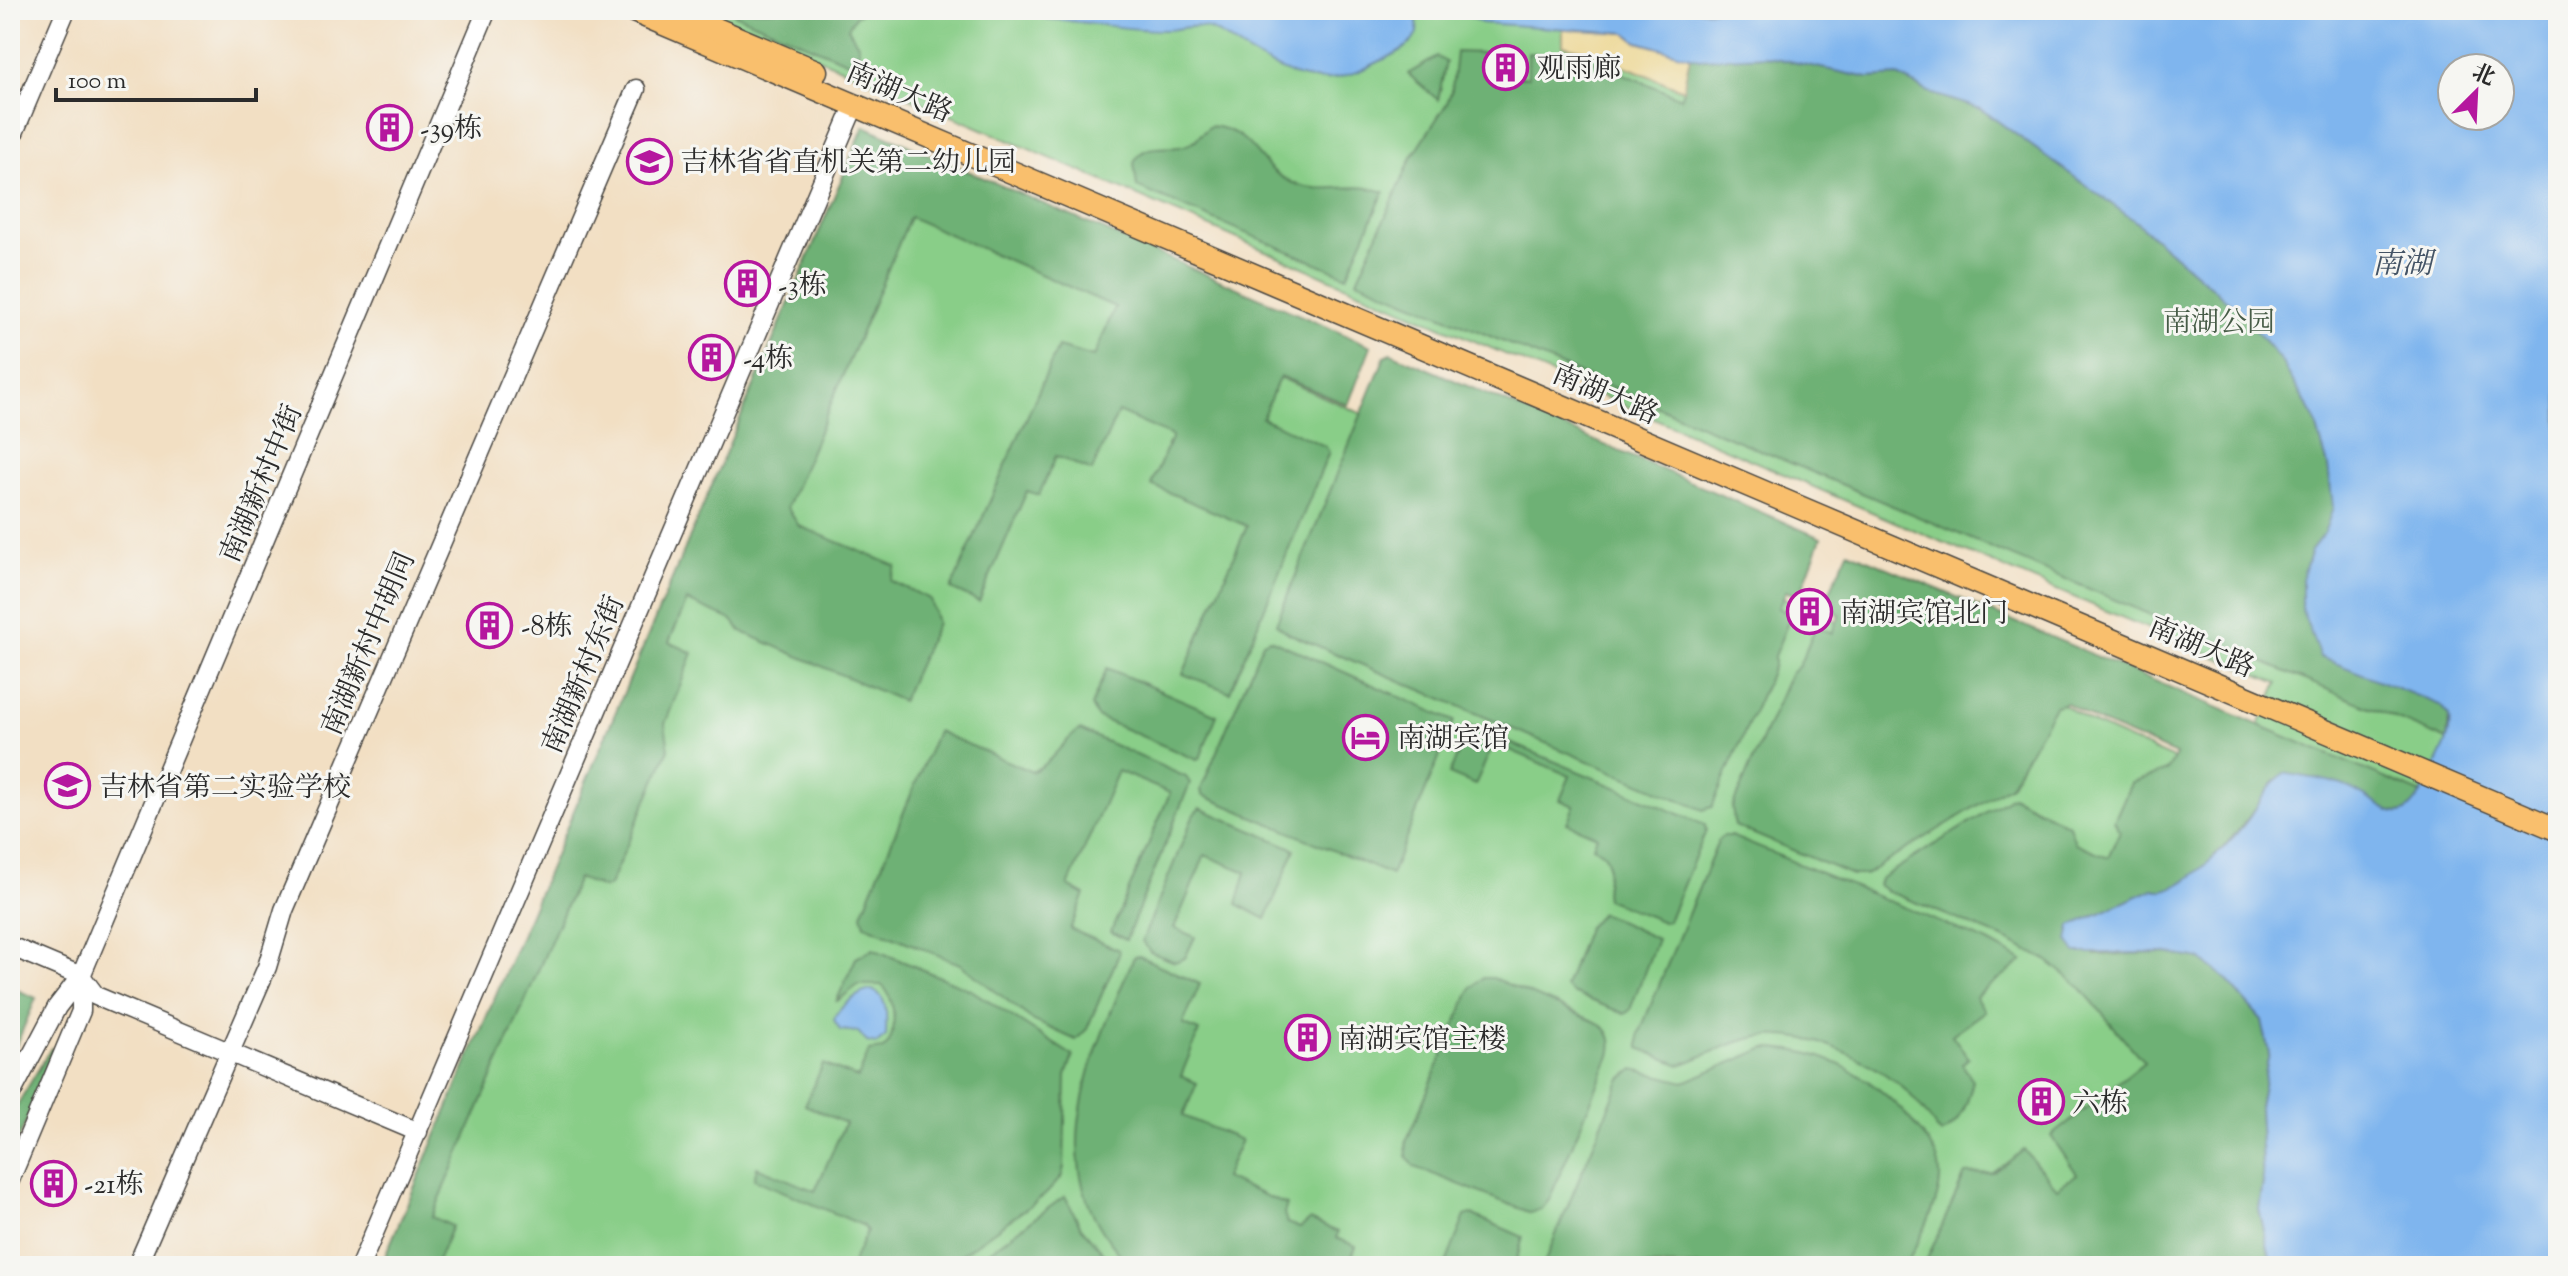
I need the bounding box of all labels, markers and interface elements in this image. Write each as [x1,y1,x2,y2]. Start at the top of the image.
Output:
building icon: 观雨廊 [1482,43,1530,91]
place label: 观雨廊 [1537,50,1621,90]
scale bar [56,52,256,102]
north arrow [2436,52,2516,132]
street label: 南湖大路 [839,53,958,134]
text: 北 [2466,57,2499,96]
text: 100 m [68,65,126,99]
building icon: -39栋 [365,103,413,151]
place label: -39栋 [420,110,482,150]
school or university icon: 吉林省省直机关第二幼儿园 [625,137,673,185]
place label: 吉林省省直机关第二幼儿园 [680,144,1016,184]
water label: 南湖 [2372,244,2437,287]
building icon: -3栋 [723,260,771,308]
place label: -3栋 [778,267,827,307]
park label: 南湖公园 [2163,304,2275,344]
building icon: -4栋 [688,333,736,381]
place label: -4栋 [743,340,793,380]
street label: 南湖大路 [1545,355,1664,436]
street label: 南湖新村中街 [212,399,314,569]
street label: 南湖新村中胡同 [313,546,426,742]
building icon: 南湖宾馆北门 [1785,588,1833,636]
street label: 南湖新村东街 [534,590,636,760]
place label: 南湖宾馆北门 [1840,595,2008,635]
building icon: -8栋 [466,601,514,649]
place label: -8栋 [521,608,573,648]
street label: 南湖大路 [2141,608,2260,689]
hotel icon: 南湖宾馆 [1342,713,1390,761]
place label: 南湖宾馆 [1397,720,1509,760]
school or university icon: 吉林省第二实验学校 [44,762,92,810]
place label: 吉林省第二实验学校 [99,769,351,809]
building icon: 南湖宾馆主楼 [1283,1014,1331,1062]
place label: 南湖宾馆主楼 [1338,1021,1506,1061]
building icon: 六栋 [2017,1078,2065,1126]
place label: 六栋 [2072,1085,2128,1125]
building icon: -21栋 [29,1159,77,1207]
place label: -21栋 [84,1166,144,1206]

